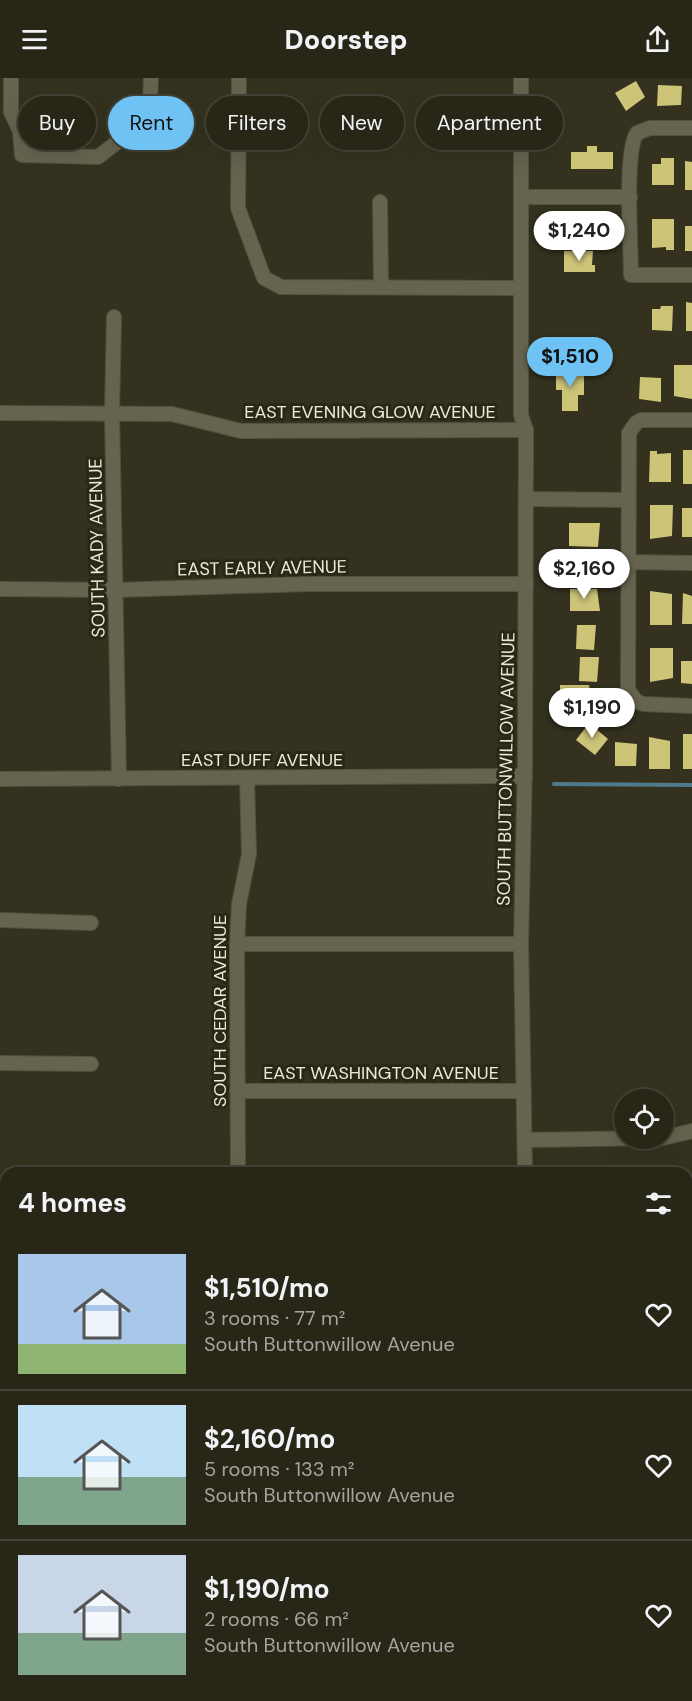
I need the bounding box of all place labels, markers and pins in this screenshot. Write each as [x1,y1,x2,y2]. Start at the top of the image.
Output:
pin: $1,240 [530,211,628,262]
pin: $1,510 [521,337,619,388]
pin: $2,160 [535,549,633,600]
pin: $1,190 [543,688,641,739]

